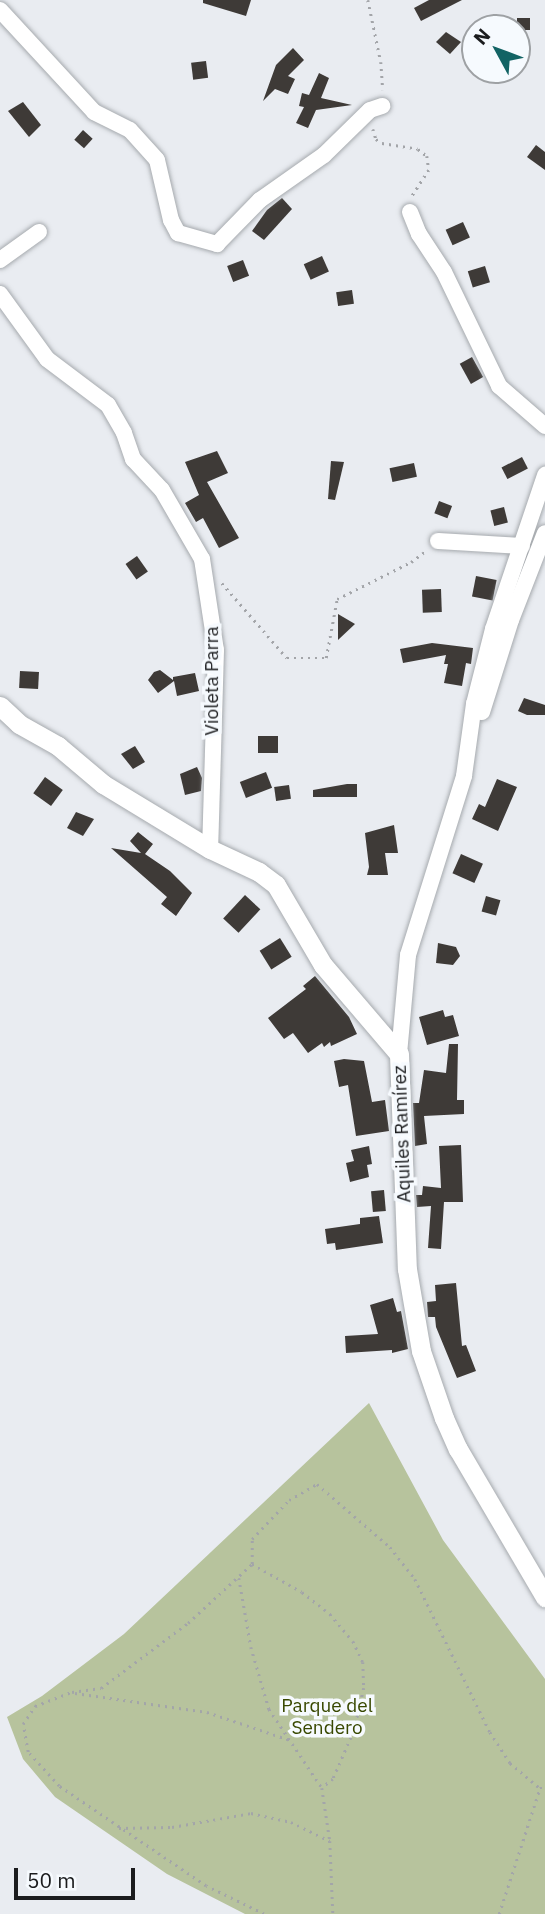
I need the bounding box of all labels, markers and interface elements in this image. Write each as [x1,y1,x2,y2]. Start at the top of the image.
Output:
north arrow [461,14,531,84]
text: N [468,23,495,50]
street label: Violeta Parra [201,626,223,736]
street label: Aquiles Ramírez [388,1065,416,1203]
park label: Parque del Sendero [281,1695,373,1739]
scale bar [18,1854,138,1898]
text: 50 m [27,1866,76,1894]

